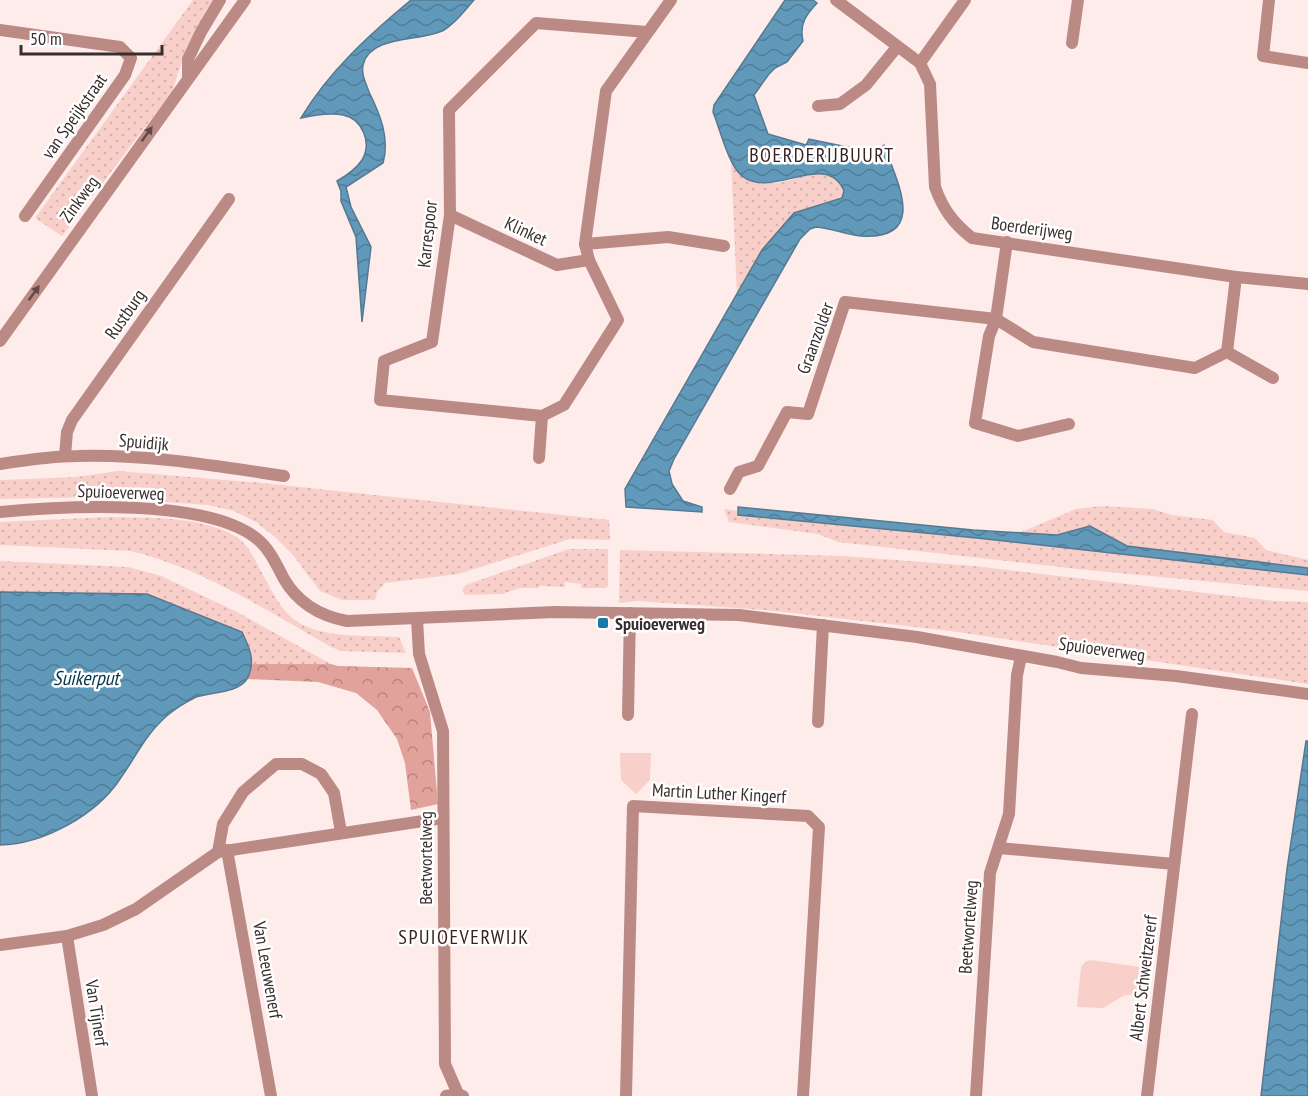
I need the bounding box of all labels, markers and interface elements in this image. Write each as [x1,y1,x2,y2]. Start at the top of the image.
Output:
scale bar [21,18,162,56]
text: 50 m [30,27,62,50]
street label: van Speijkstraat [36,69,112,163]
one-way arrow [141,127,153,143]
district label: BOERDERIJBUURT [749,142,895,168]
street label: Zinkweg [54,171,104,227]
street label: Karrespoor [412,199,442,269]
street label: Klinket [501,211,551,251]
street label: Boerderijweg [990,211,1074,245]
street label: Rustburg [100,285,150,343]
one-way arrow [28,286,40,302]
street label: Graanzolder [791,299,839,377]
street label: Spuidijk [118,428,170,456]
street label: Spuioeverweg [77,479,165,505]
place label: Spuioeverweg [615,612,705,635]
marker: Spuioeverweg [596,616,610,630]
street label: Spuioeverweg [1057,632,1147,666]
water label: Suikerput [53,665,121,691]
street label: Martin Luther Kingerf [651,778,788,808]
street label: Beetwortelweg [414,811,437,905]
street label: Beetwortelweg [953,879,983,975]
street label: Albert Schweitzererf [1124,912,1162,1042]
street label: Van Leeuwenerf [248,919,288,1022]
district label: SPUIOEVERWIJK [398,924,530,950]
street label: Van Tijnerf [80,977,114,1049]

